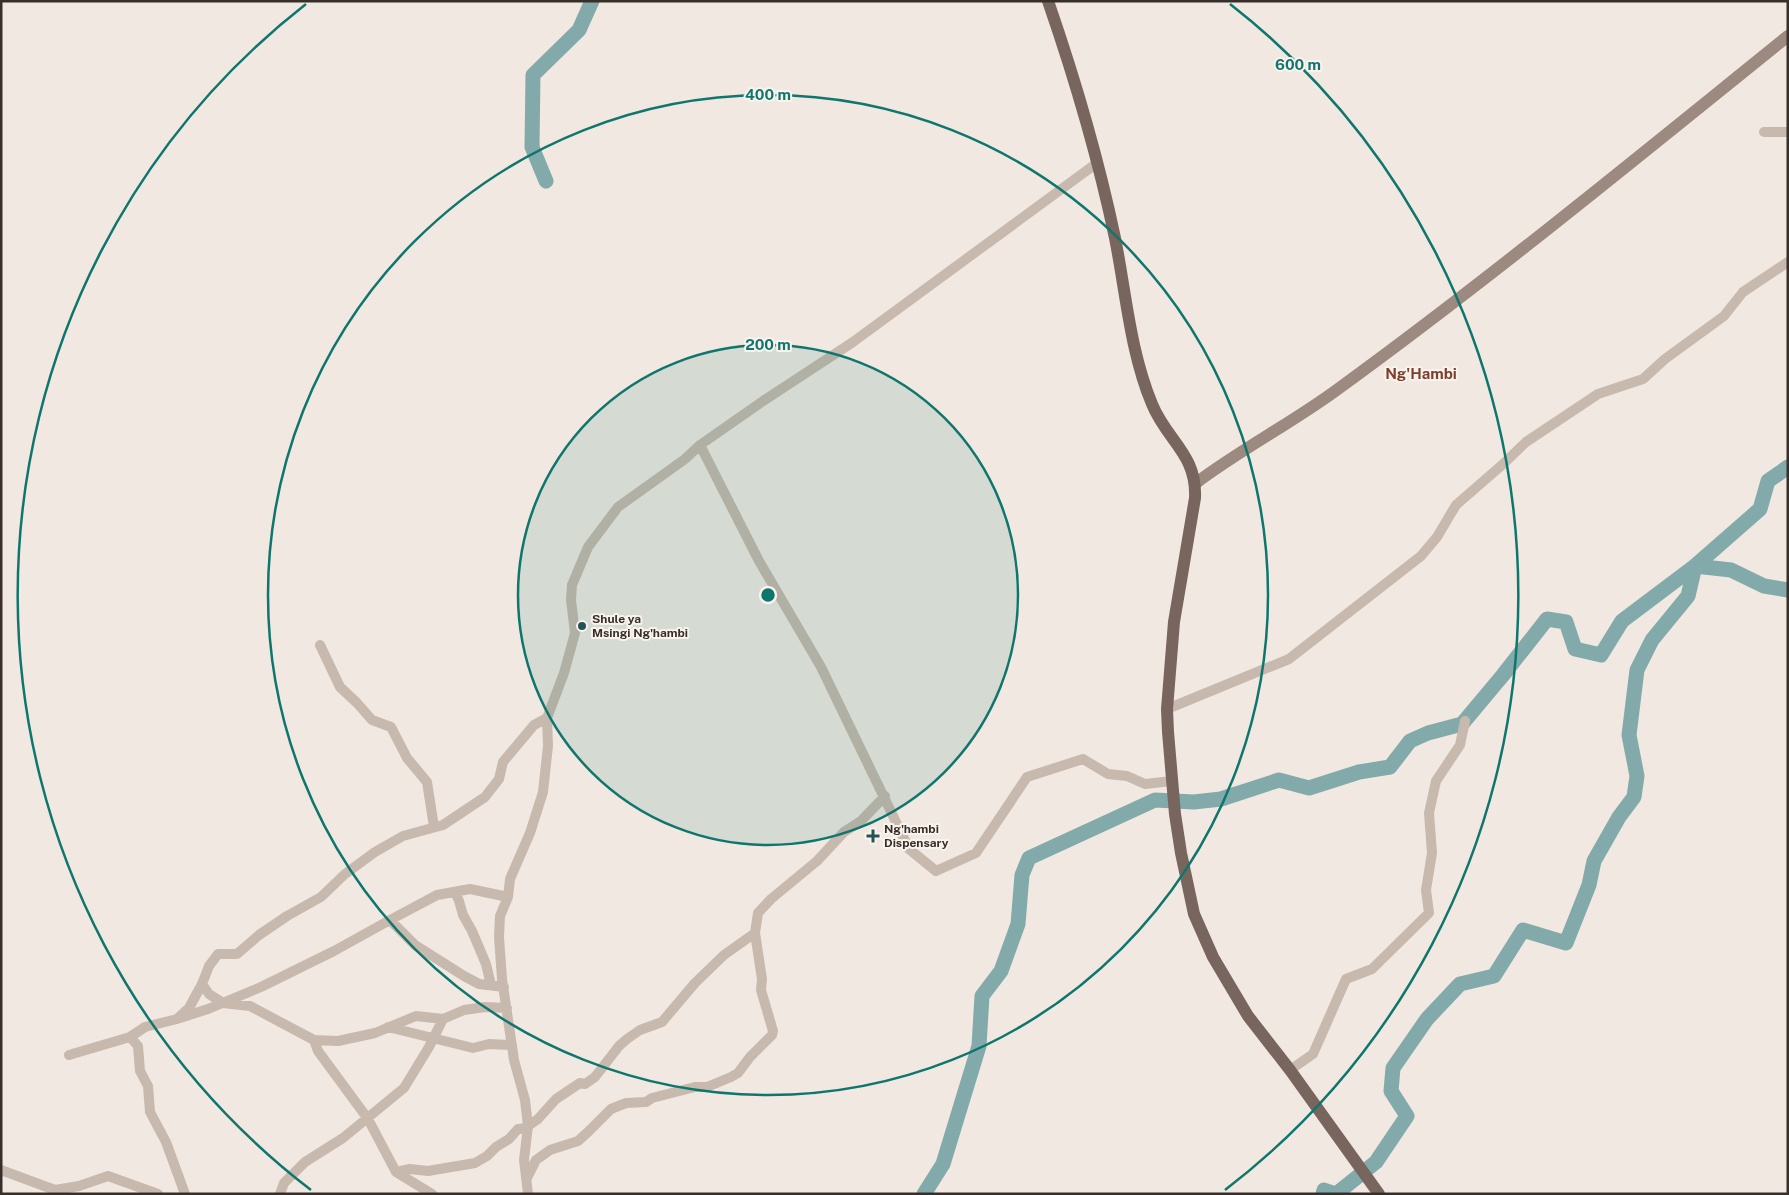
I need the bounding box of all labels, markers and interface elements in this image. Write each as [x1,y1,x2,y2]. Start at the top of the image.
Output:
text: 600 m [1275,56,1321,73]
text: 400 m [745,86,791,103]
text: 200 m [745,336,791,353]
district label: Ng'Hambi [1385,365,1457,382]
centre of rings [759,586,777,604]
place label: Shule ya Msingi Ng'hambi [592,612,688,640]
marker: Shule ya Msingi Ng'hambi [576,620,588,632]
place label: Ng'hambi Dispensary [884,822,949,850]
marker: Ng'hambi Dispensary [866,829,880,843]

